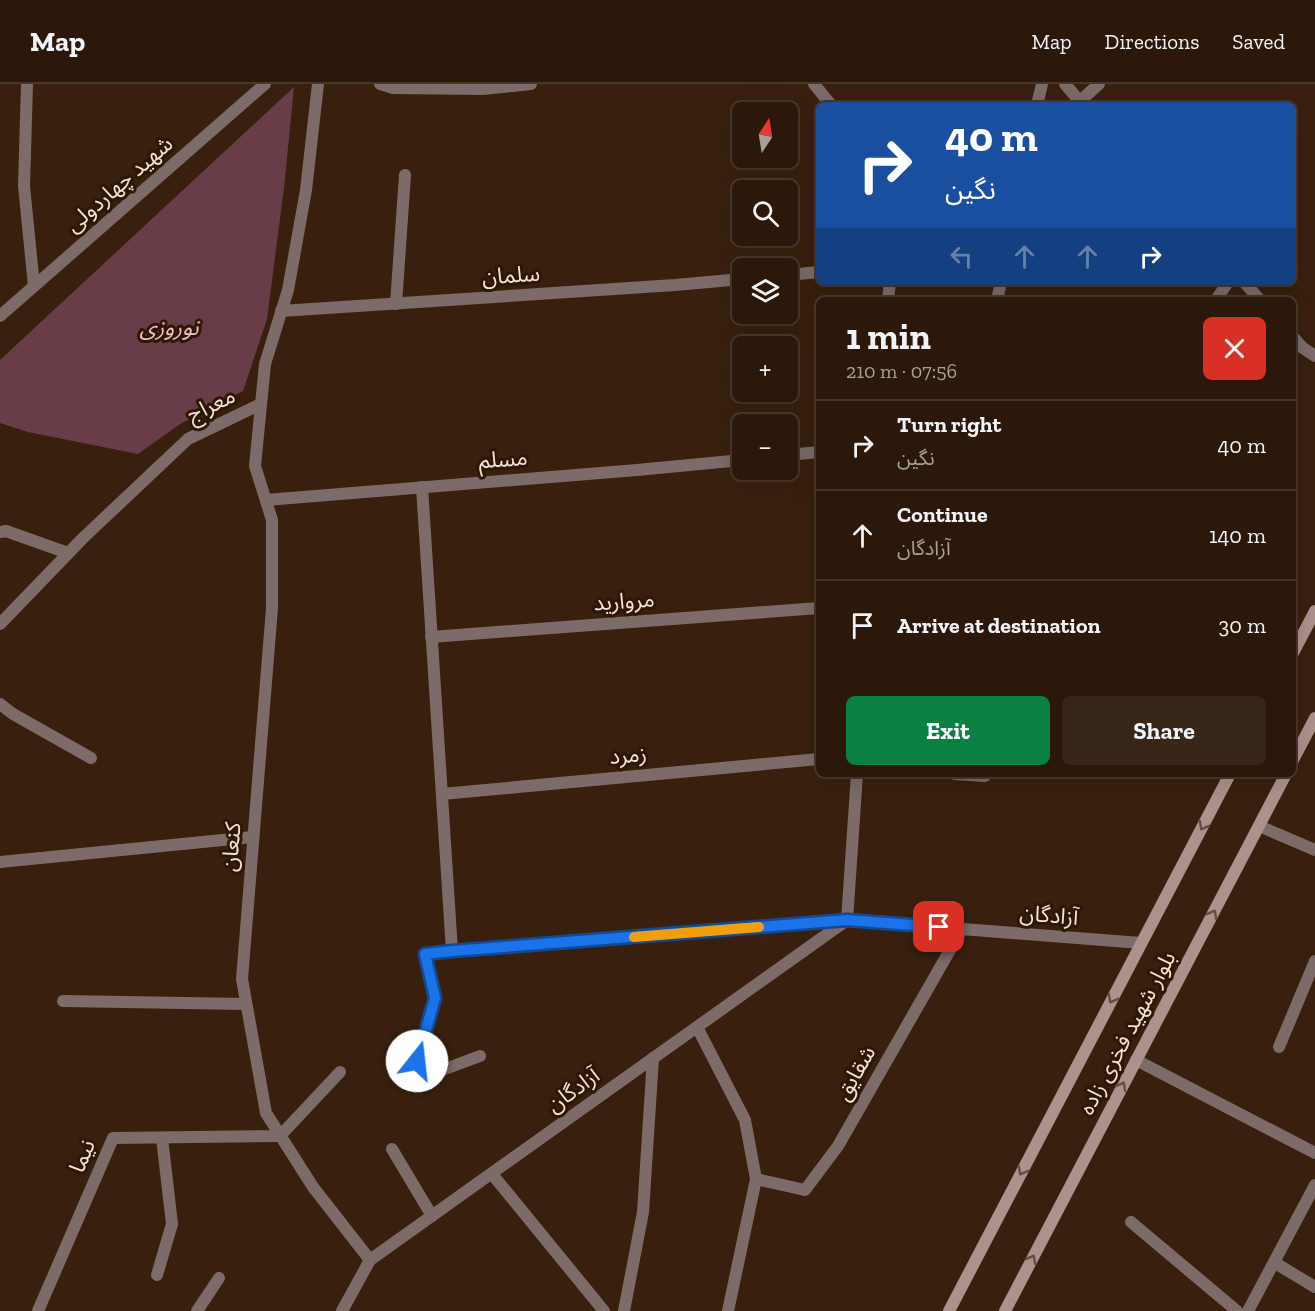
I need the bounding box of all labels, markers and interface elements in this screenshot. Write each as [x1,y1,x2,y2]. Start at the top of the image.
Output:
text: Map [30,25,85,58]
text: Map [1032,29,1072,54]
text: Directions [1105,29,1199,54]
text: Saved [1232,29,1285,54]
north arrow [732,102,798,168]
map controls [732,102,798,480]
text: 40 m [945,111,1038,162]
icon: right [846,126,924,204]
street label: شهید چهاردولی [60,130,179,239]
text: نگین [945,174,996,206]
button: search [732,180,798,246]
icon: left [945,240,978,273]
icon: ahead [1008,240,1041,273]
icon: ahead [1071,240,1104,273]
icon: right [1134,240,1167,273]
button: layers [732,258,798,324]
street label: سلمان [481,260,541,290]
park label: نوروزی [139,314,201,341]
text: 1 min [846,315,931,358]
button: close [1203,317,1266,380]
button: + [732,336,798,402]
text: 210 m · 07:56 [846,359,957,383]
street label: معراج [182,382,241,431]
text: Turn right [897,411,1001,438]
button: − [732,414,798,480]
icon: right [846,429,879,462]
text: 40 m [1217,432,1266,459]
street label: مسلم [478,444,529,477]
text: نگین [897,446,935,470]
text: Continue [897,501,988,528]
icon: ahead [846,519,879,552]
text: 140 m [1209,522,1266,549]
text: آزادگان [897,536,951,560]
street label: مروارید [593,585,655,617]
icon: arrive [846,609,879,642]
text: Arrive at destination [897,612,1100,639]
text: 30 m [1219,612,1266,639]
button: Exit [846,696,1050,765]
button: Share [1062,696,1266,765]
street label: زمرد [608,740,648,770]
street label: کنعان [215,820,247,873]
one-way arrow [1198,820,1210,831]
street label: آزادگان [1018,899,1081,931]
pin [913,901,964,952]
one-way arrow [1206,909,1217,920]
icon: arrive [922,910,955,943]
street label: بلوار شهید فخری زاده [1073,947,1181,1119]
one-way arrow [1108,992,1119,1003]
position arrow [385,1029,449,1093]
street label: شقایق [829,1041,881,1105]
street label: آزادگان [541,1061,606,1118]
one-way arrow [1115,1082,1126,1093]
street label: نیما [63,1135,101,1177]
one-way arrow [1018,1165,1029,1176]
one-way arrow [1025,1255,1036,1265]

